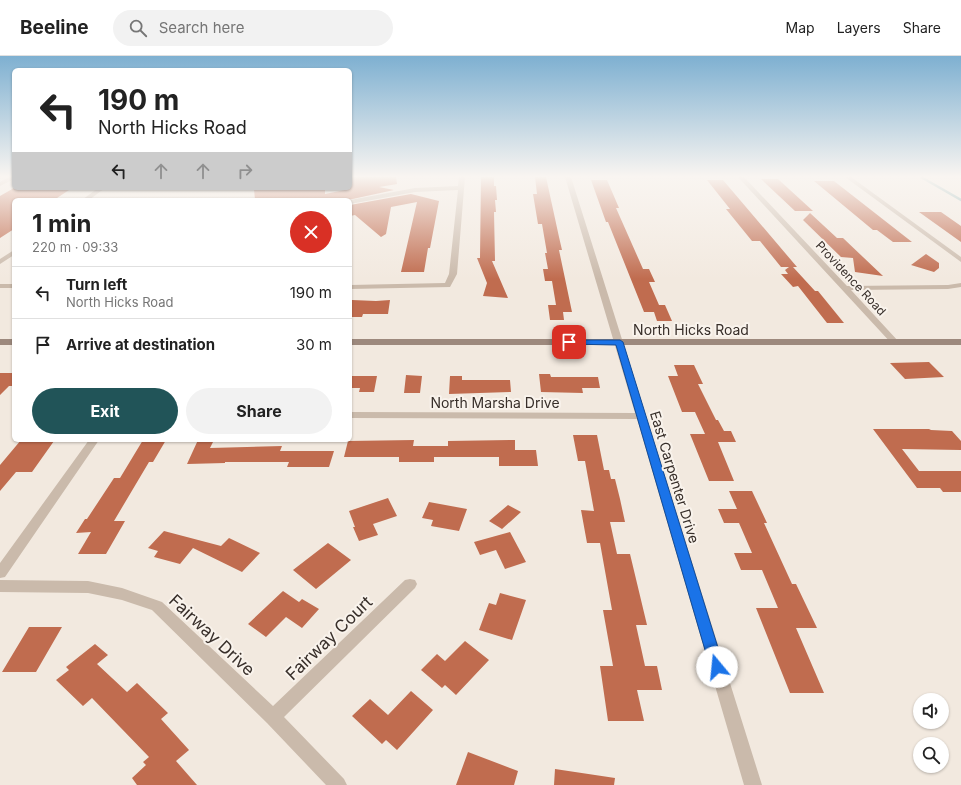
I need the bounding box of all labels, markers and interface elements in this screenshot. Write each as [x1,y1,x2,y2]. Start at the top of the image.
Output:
search box [113,10,393,46]
text: Beeline [20,16,89,39]
icon: search [127,17,149,39]
text: Search here [159,18,244,37]
text: Map [786,19,815,36]
text: Layers [837,19,881,36]
text: Share [903,19,941,36]
text: 190 m [98,83,179,117]
icon: left [32,84,84,136]
text: North Hicks Road [98,117,247,138]
icon: left [108,160,130,182]
icon: ahead [150,160,172,182]
icon: ahead [192,160,214,182]
icon: right [234,160,256,182]
text: 1 min [32,209,91,238]
button: close [290,211,332,253]
street label: Providence Road [813,238,889,318]
text: 220 m · 09:33 [32,239,118,255]
text: Turn left [66,275,127,294]
icon: left [32,282,54,304]
text: 190 m [290,283,332,302]
text: North Hicks Road [66,294,174,310]
street label: North Hicks Road [633,321,749,338]
pin [552,325,586,359]
icon: arrive [558,331,580,353]
icon: arrive [32,334,54,356]
text: Arrive at destination [66,335,215,354]
text: 30 m [296,335,332,354]
button: Exit [32,388,178,434]
button: Share [186,388,332,434]
street label: North Marsha Drive [430,394,560,411]
street label: East Carpenter Drive [647,409,703,545]
street label: Fairway Drive [165,590,259,680]
street label: Fairway Court [282,592,377,684]
position arrow [696,646,738,688]
map controls [913,693,949,773]
button: sound [913,693,949,729]
button: search [913,737,949,773]

